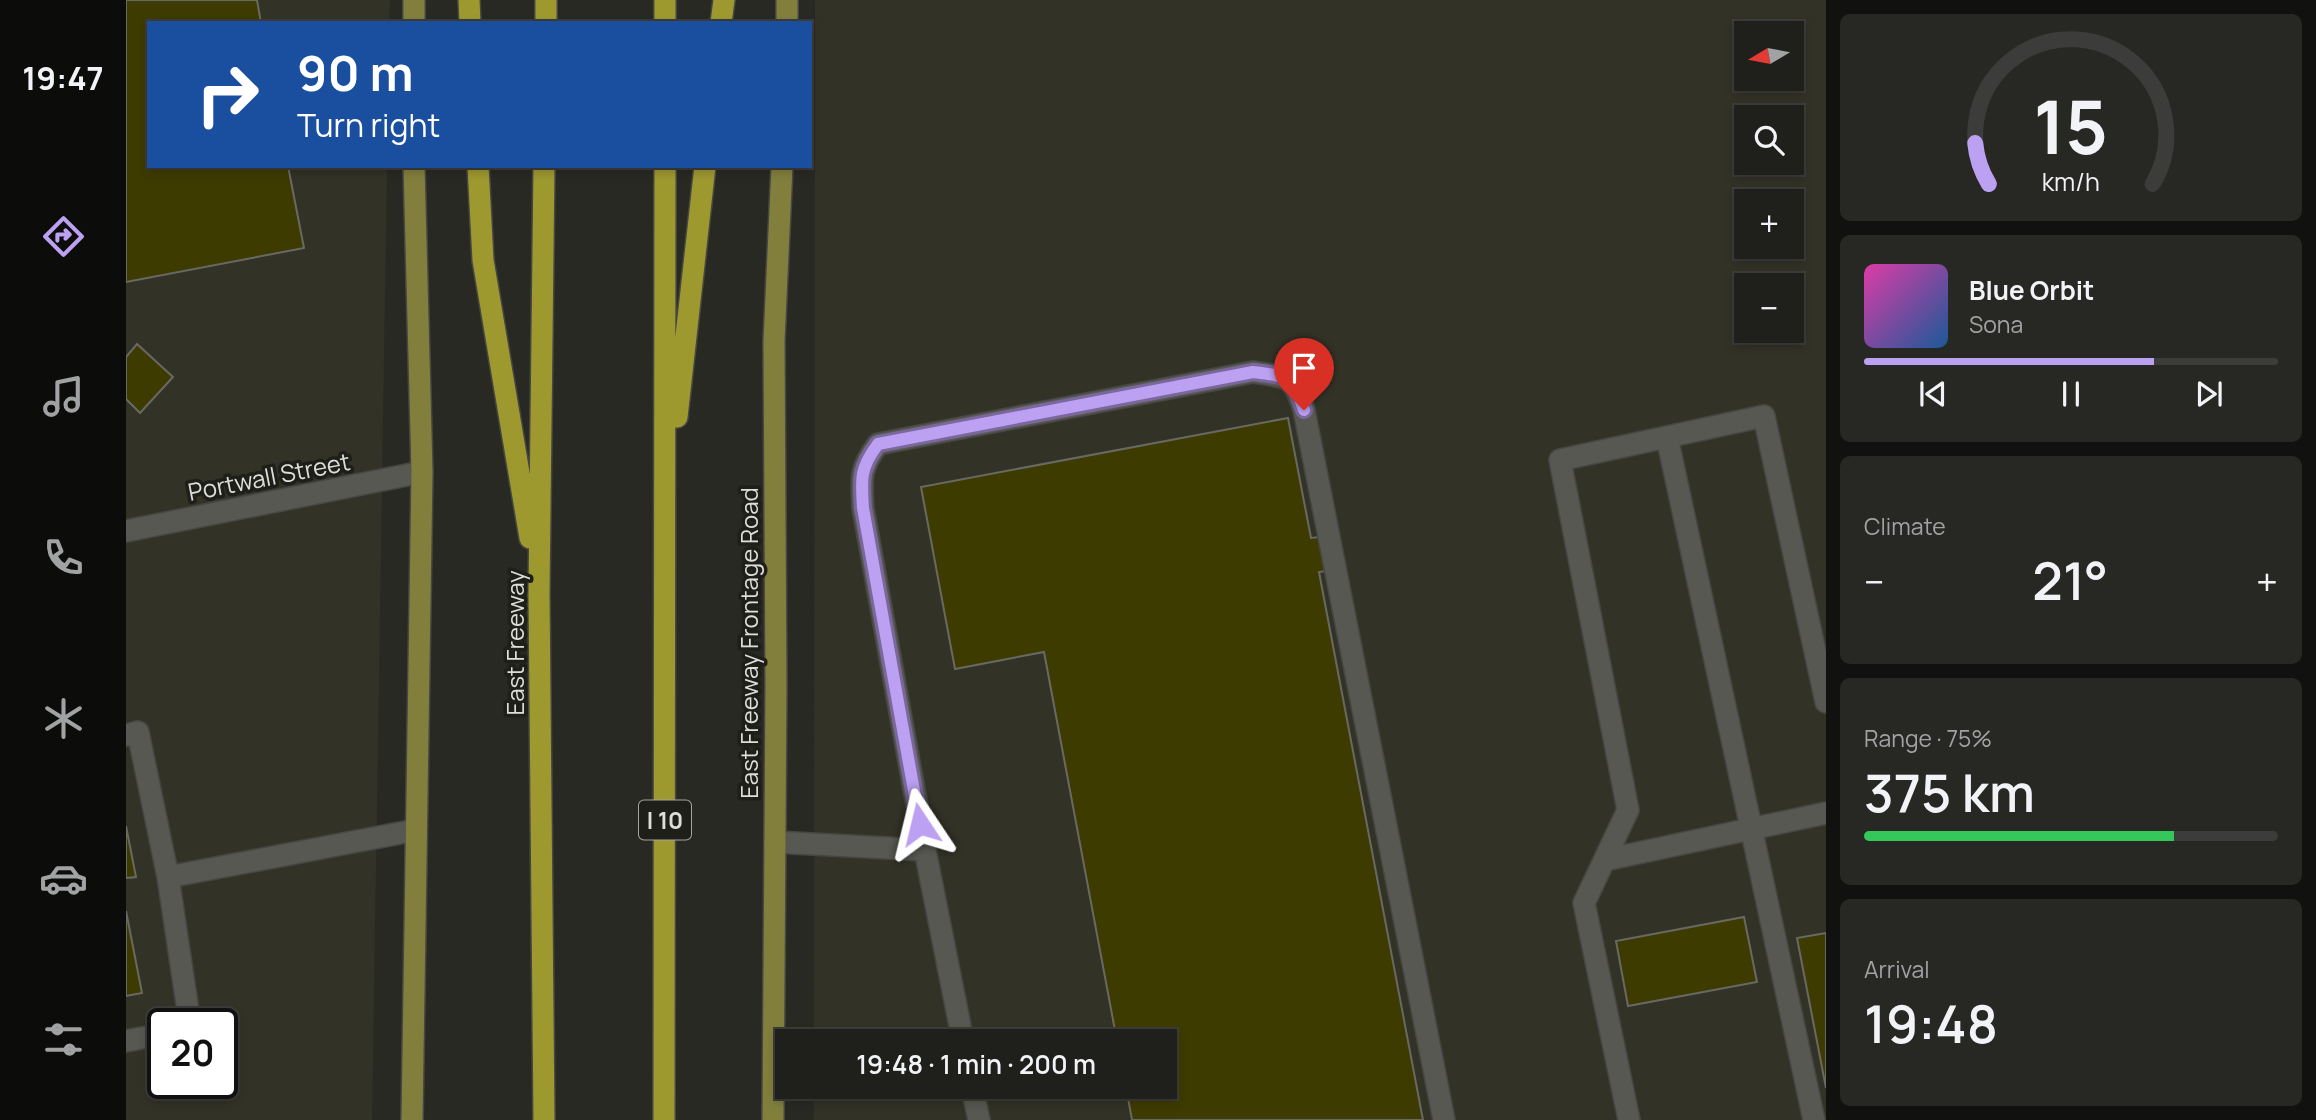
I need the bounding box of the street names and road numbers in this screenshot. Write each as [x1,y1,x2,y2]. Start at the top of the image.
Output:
street label: Portwall Street [185,444,353,508]
street label: East Freeway Frontage Road [732,487,765,799]
street label: East Freeway [498,570,531,716]
road number: I 10 [639,800,691,840]

